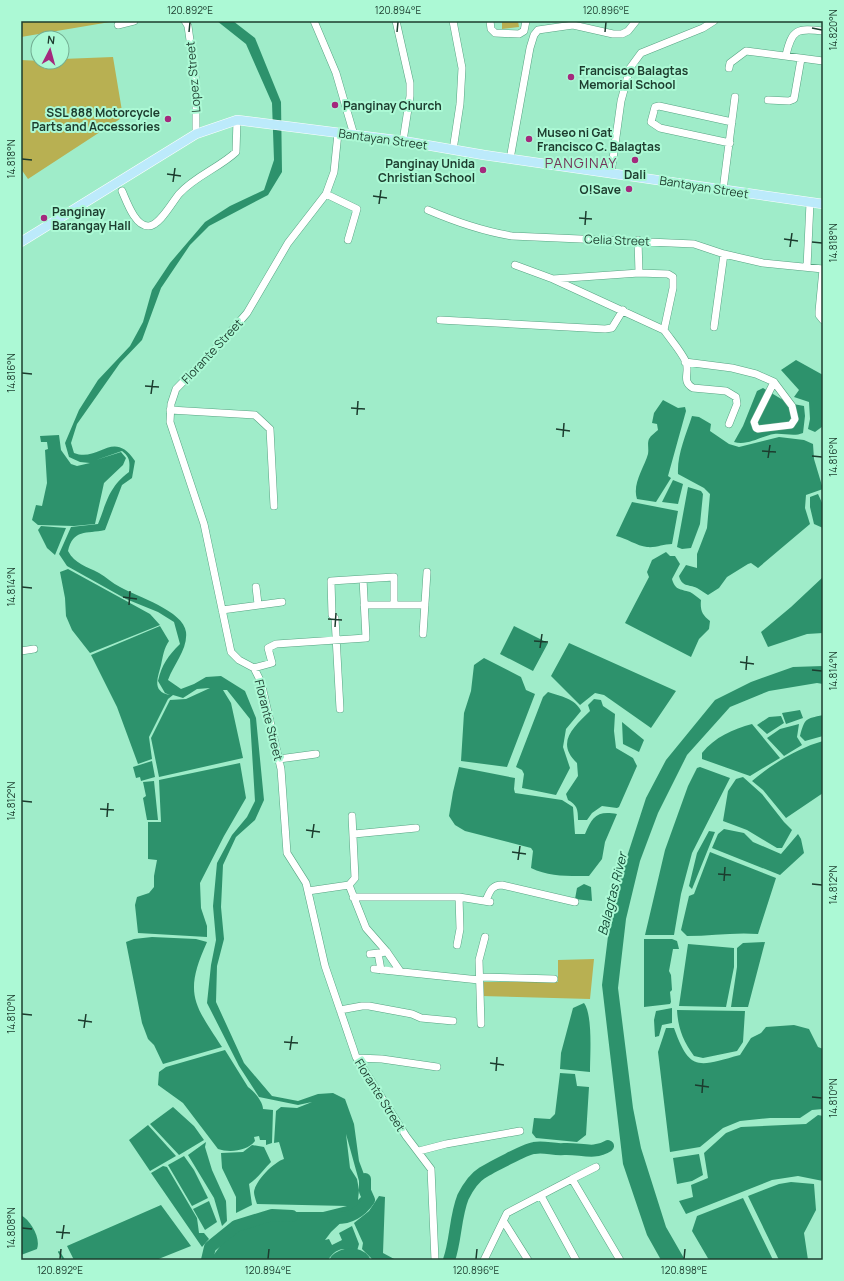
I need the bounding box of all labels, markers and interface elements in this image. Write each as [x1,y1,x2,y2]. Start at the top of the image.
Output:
text: 120.892°E [167,3,213,17]
text: 120.894°E [375,3,421,17]
text: 120.896°E [583,3,630,17]
text: 14.820°N [826,9,840,51]
north arrow [30,30,70,70]
text: N [46,32,56,47]
street label: Lopez Street [181,41,205,113]
place label: Francisco Balagtas Memorial School [579,62,689,93]
marker: Francisco Balagtas Memorial School [566,72,576,82]
place label: Panginay Church [343,97,442,114]
marker: Panginay Church [330,100,340,110]
place label: SSL 888 Motorcycle Parts and Accessories [32,104,160,135]
marker: SSL 888 Motorcycle Parts and Accessories [163,114,173,124]
street label: Bantayan Street [337,124,429,154]
place label: Museo ni Gat Francisco C. Balagtas [537,124,661,155]
marker: Museo ni Gat Francisco C. Balagtas [524,134,534,144]
text: 14.818°N [4,139,18,179]
district label: PANGINAY [545,153,617,172]
place label: Panginay Unida Christian School [378,155,475,186]
marker: Dali [630,155,640,165]
marker: Panginay Unida Christian School [478,165,488,175]
place label: Dali [624,166,646,183]
street label: Bantayan Street [658,172,750,202]
place label: O!Save [579,181,621,198]
marker: O!Save [624,184,634,194]
place label: Panginay Barangay Hall [52,203,131,234]
marker: Panginay Barangay Hall [39,213,49,223]
text: 14.818°N [826,223,840,263]
street label: Celia Street [584,230,650,250]
street label: Florante Street [177,315,247,387]
text: 14.816°N [4,353,18,393]
text: 14.816°N [826,437,840,477]
text: 14.814°N [4,567,18,607]
text: 14.814°N [826,651,840,691]
street label: Florante Street [251,678,287,763]
text: 14.812°N [4,781,18,820]
water label: Balagtas River [593,848,632,937]
text: 14.812°N [826,865,840,904]
text: 14.810°N [4,994,18,1034]
street label: Florante Street [351,1055,409,1135]
text: 14.810°N [826,1078,840,1118]
text: 14.808°N [4,1207,18,1249]
text: 120.892°E [37,1263,83,1277]
text: 120.894°E [245,1263,291,1277]
text: 120.896°E [453,1263,500,1277]
text: 120.898°E [661,1263,707,1277]

